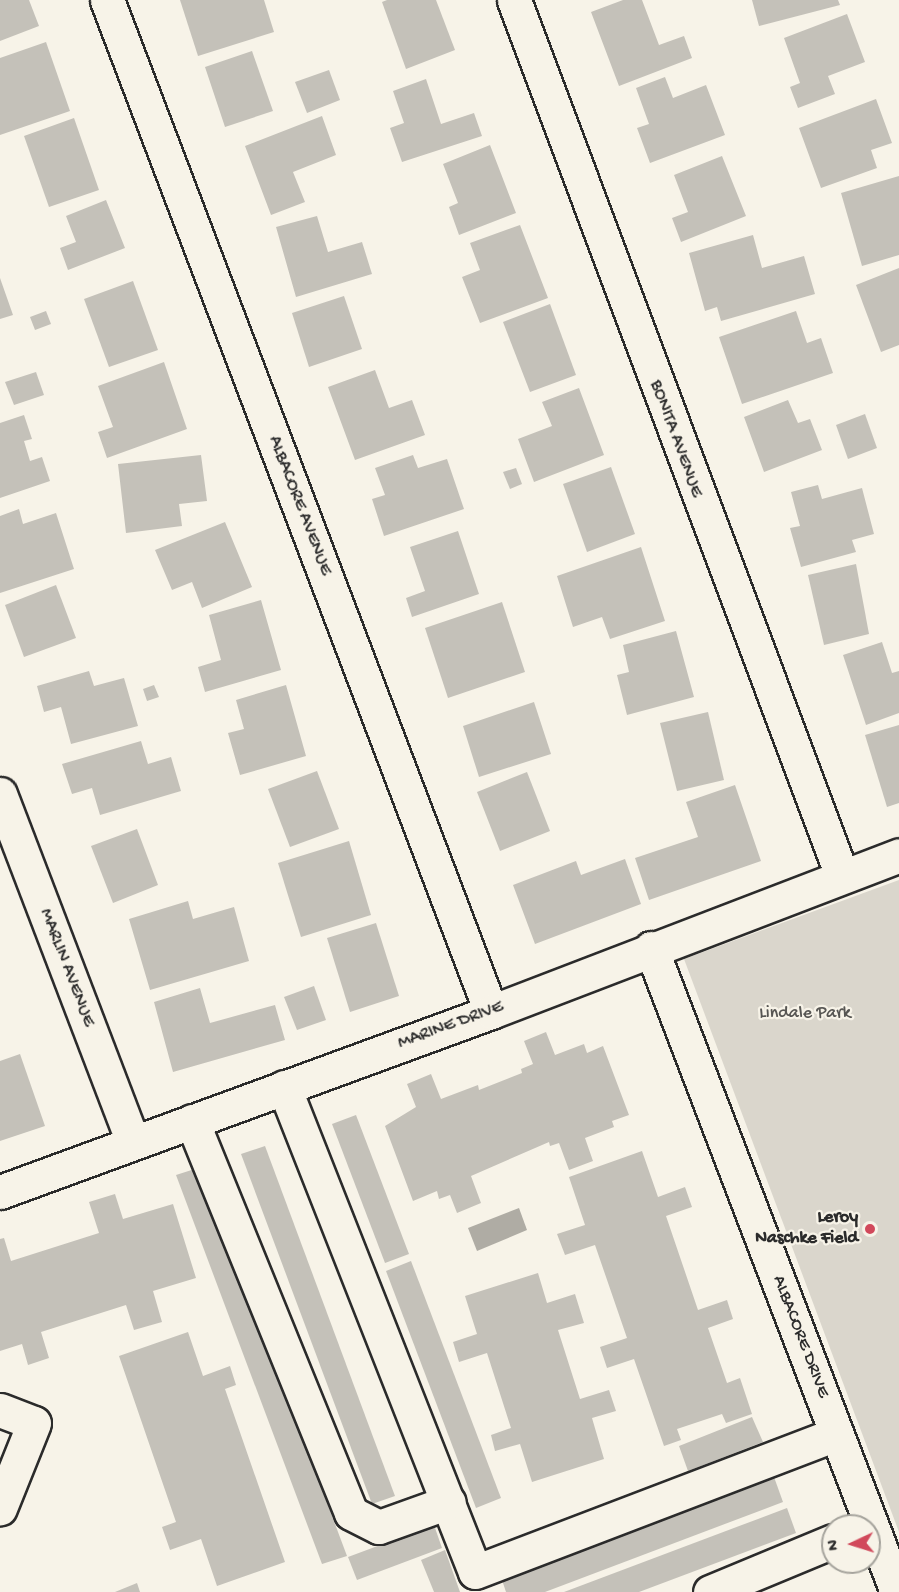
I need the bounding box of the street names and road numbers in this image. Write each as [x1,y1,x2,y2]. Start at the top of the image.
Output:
street label: BONITA AVENUE [644,377,706,501]
street label: ALBACORE AVENUE [262,433,336,579]
street label: MARLIN AVENUE [34,906,98,1030]
street label: MARINE DRIVE [395,997,507,1055]
street label: ALBACORE DRIVE [767,1273,833,1401]

